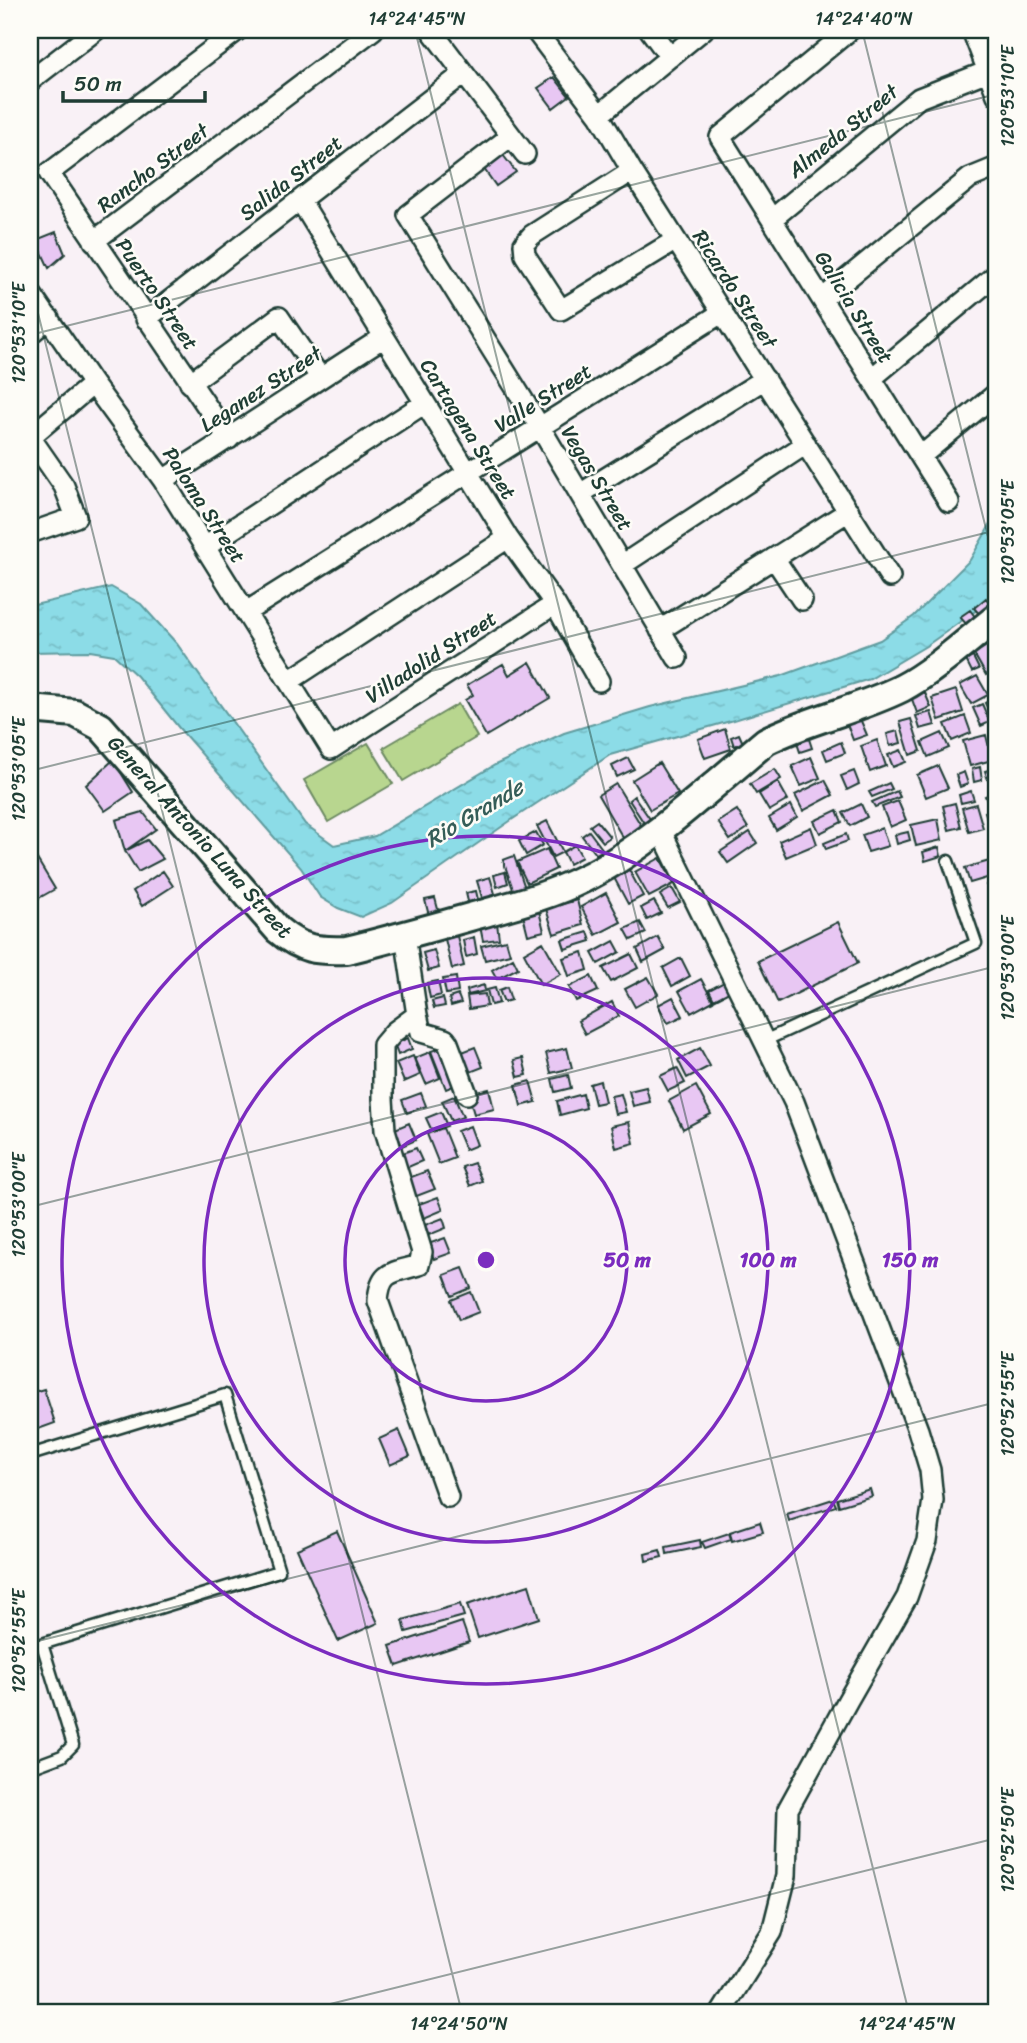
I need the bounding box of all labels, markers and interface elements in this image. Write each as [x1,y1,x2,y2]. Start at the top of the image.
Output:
text: 14°24'45"N [368,3,466,35]
text: 14°24'40"N [815,3,913,35]
text: 120°53'10"E [992,44,1024,147]
scale bar [63,60,205,104]
text: 50 m [74,65,122,103]
street label: Almeda Street [778,73,908,189]
street label: Rancho Street [89,112,219,223]
street label: Salida Street [231,125,351,231]
street label: Ricardo Street [682,222,789,358]
street label: Puerto Street [105,230,209,358]
street label: Galicia Street [804,243,904,371]
text: 120°53'10"E [3,281,35,384]
street label: Leganez Street [192,334,331,443]
street label: Cartagena Street [409,351,527,507]
street label: Valle Street [486,353,600,443]
street label: Vegas Street [550,418,644,538]
street label: Paloma Street [152,439,256,571]
text: 120°53'05"E [992,479,1024,584]
street label: Villadolid Street [357,600,505,714]
text: 120°53'05"E [3,716,35,821]
street label: General Antonio Luna Street [98,726,302,948]
water label: Rio Grande [417,767,534,859]
text: 120°53'00"E [992,915,1024,1020]
text: 120°53'00"E [3,1152,35,1257]
text: 50 m [603,1241,652,1279]
text: 100 m [739,1241,797,1279]
text: 150 m [882,1241,939,1279]
centre of rings [474,1248,498,1272]
text: 120°52'55"E [992,1351,1024,1456]
text: 120°52'55"E [3,1588,35,1693]
text: 120°52'50"E [992,1786,1024,1893]
text: 14°24'50"N [410,2008,508,2040]
text: 14°24'45"N [858,2008,956,2040]

